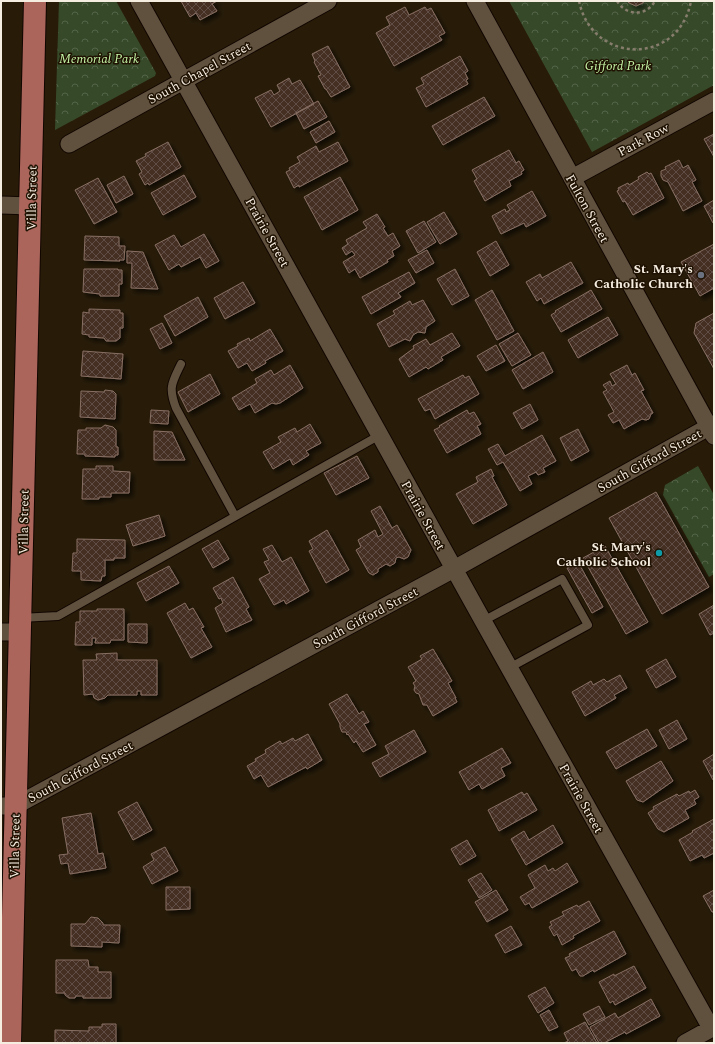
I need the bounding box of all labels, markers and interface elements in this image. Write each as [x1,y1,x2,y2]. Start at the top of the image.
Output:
street label: South Chapel Street [144,36,255,110]
park label: Memorial Park [59,49,139,69]
park label: Gifford Park [585,56,651,76]
street label: Park Row [614,117,674,162]
street label: Villa Street [21,165,43,231]
street label: Fulton Street [560,171,614,247]
street label: Prairie Street [240,194,295,271]
place label: St. Mary's Catholic Church [594,259,693,294]
marker: St. Mary's Catholic Church [696,270,706,280]
street label: South Gifford Street [594,424,706,498]
street label: Prairie Street [396,477,451,554]
street label: Villa Street [13,489,35,555]
place label: St. Mary's Catholic School [556,537,651,572]
marker: St. Mary's Catholic School [654,548,664,558]
street label: South Gifford Street [309,581,422,654]
street label: South Gifford Street [24,735,137,808]
street label: Prairie Street [554,760,609,837]
street label: Villa Street [4,813,26,879]

